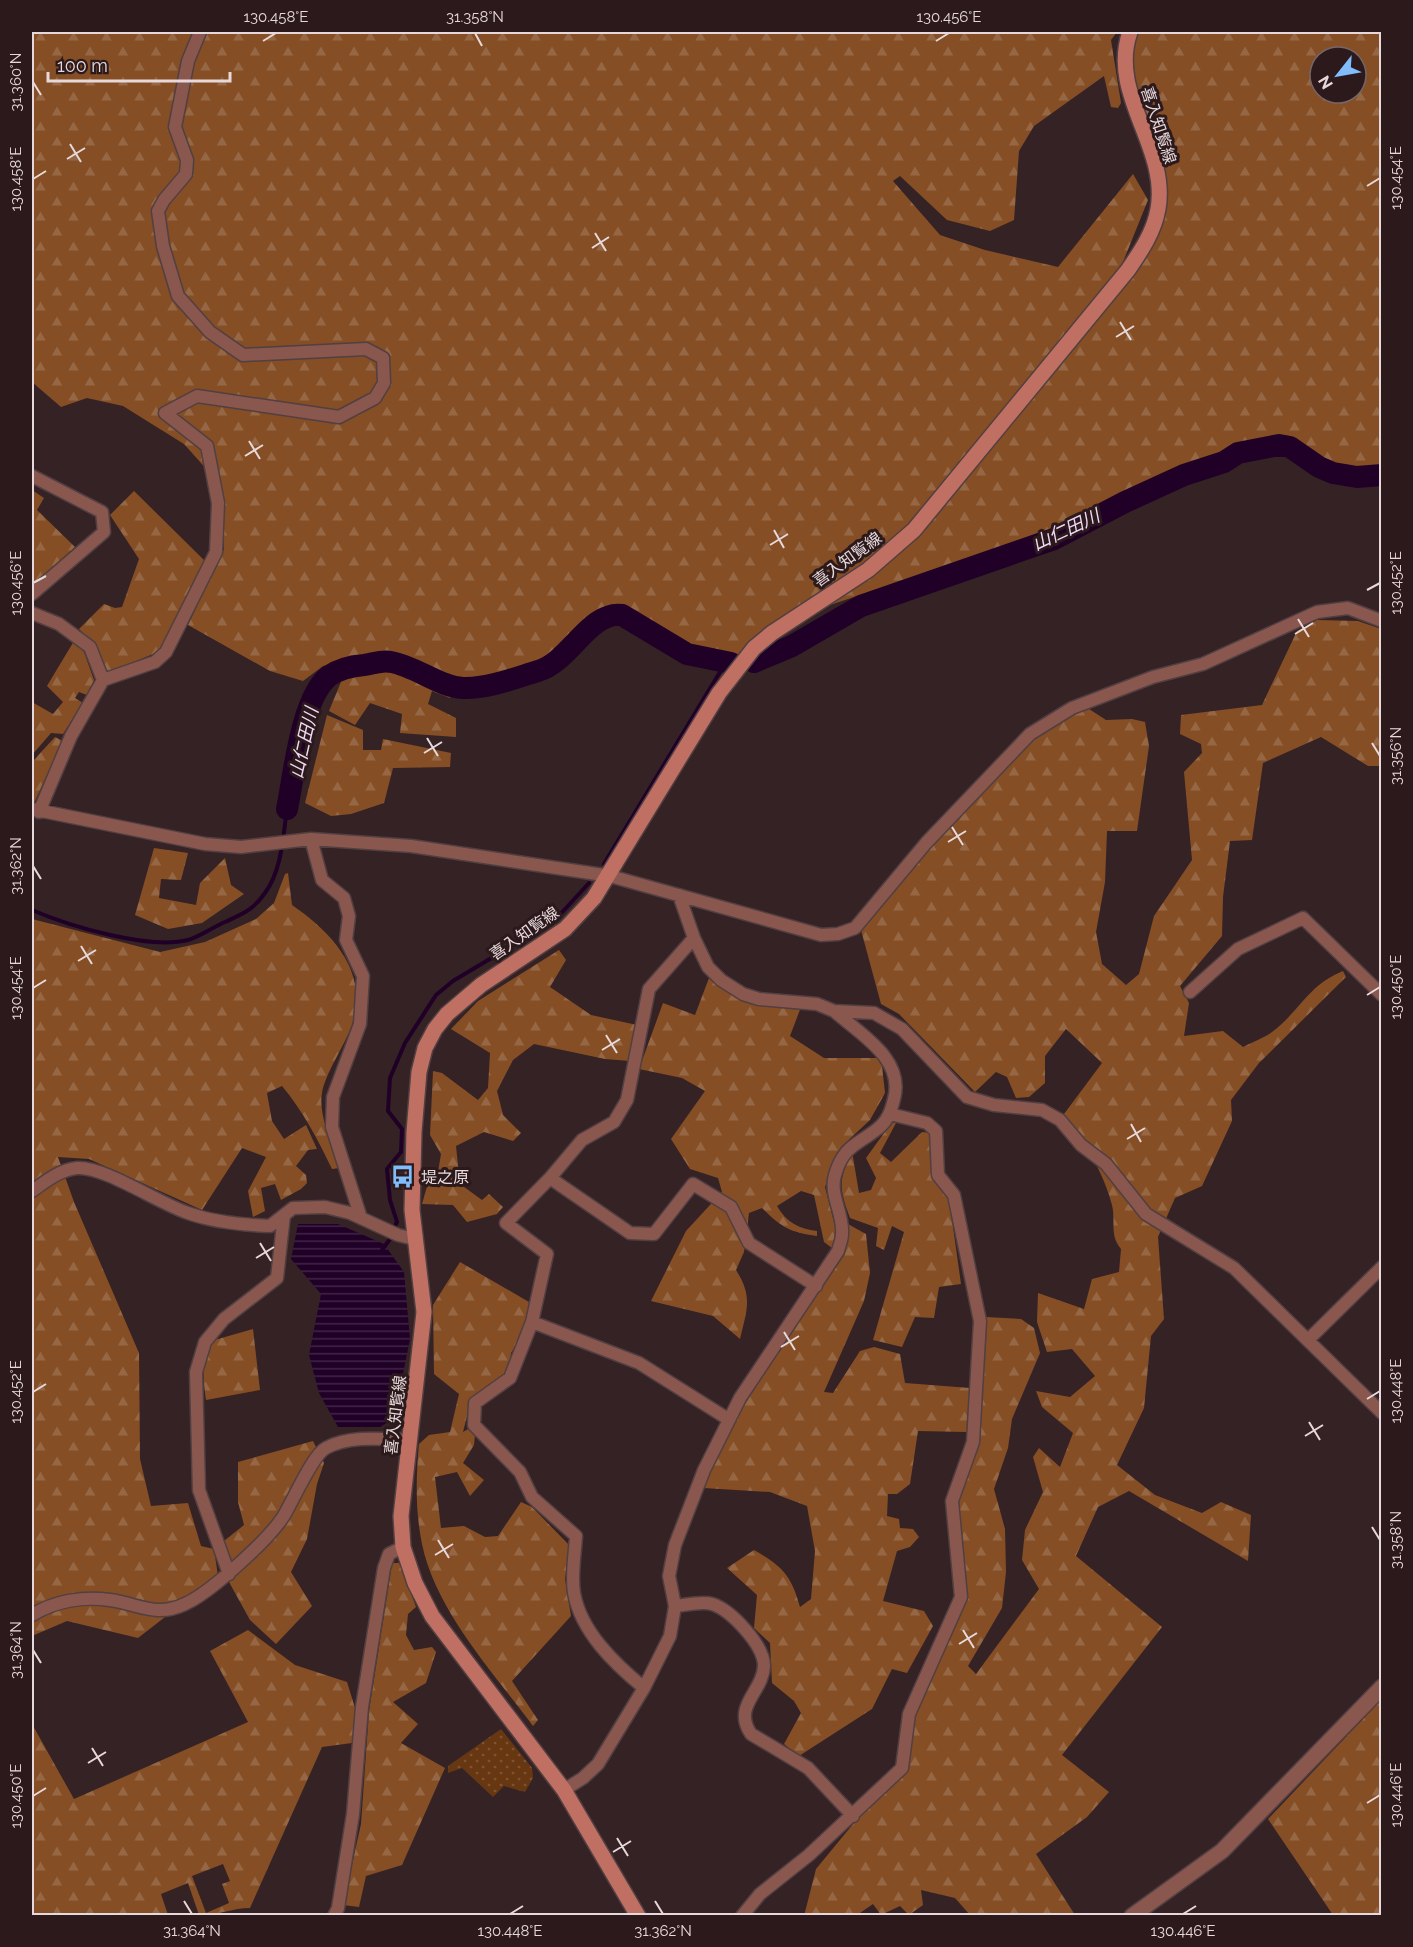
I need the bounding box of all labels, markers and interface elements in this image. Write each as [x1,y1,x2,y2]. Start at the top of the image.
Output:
text: 130.458°E [244,8,308,26]
text: 31.358°N [446,8,504,26]
text: 130.456°E [917,8,981,26]
scale bar [48,45,230,83]
north arrow [1308,45,1368,105]
text: 31.360°N [7,53,25,111]
text: 100 m [57,55,108,76]
text: N [1314,72,1337,93]
street label: 喜入知覧線 [1137,84,1180,166]
text: 130.454°E [1387,146,1405,210]
text: 130.458°E [7,147,25,211]
water label: 山仁田川 [1029,504,1105,554]
street label: 喜入知覧線 [809,528,885,591]
text: 130.456°E [7,551,25,615]
text: 130.452°E [1387,551,1405,615]
water label: 山仁田川 [285,703,322,780]
text: 31.356°N [1387,727,1405,785]
text: 31.362°N [7,837,25,895]
street label: 喜入知覧線 [486,903,563,964]
text: 130.450°E [1387,955,1405,1019]
text: 130.454°E [7,956,25,1020]
bus stop icon: 堤之原 [390,1164,416,1190]
place label: 堤之原 [421,1168,469,1187]
text: 130.448°E [1387,1359,1405,1423]
text: 130.452°E [7,1360,25,1424]
street label: 喜入知覧線 [381,1374,410,1456]
text: 31.358°N [1387,1511,1405,1569]
text: 31.364°N [7,1621,25,1679]
text: 130.446°E [1387,1763,1405,1828]
text: 130.450°E [7,1764,25,1828]
text: 31.364°N [163,1922,221,1940]
text: 130.448°E [478,1922,542,1940]
text: 31.362°N [634,1922,692,1940]
text: 130.446°E [1151,1922,1216,1940]

